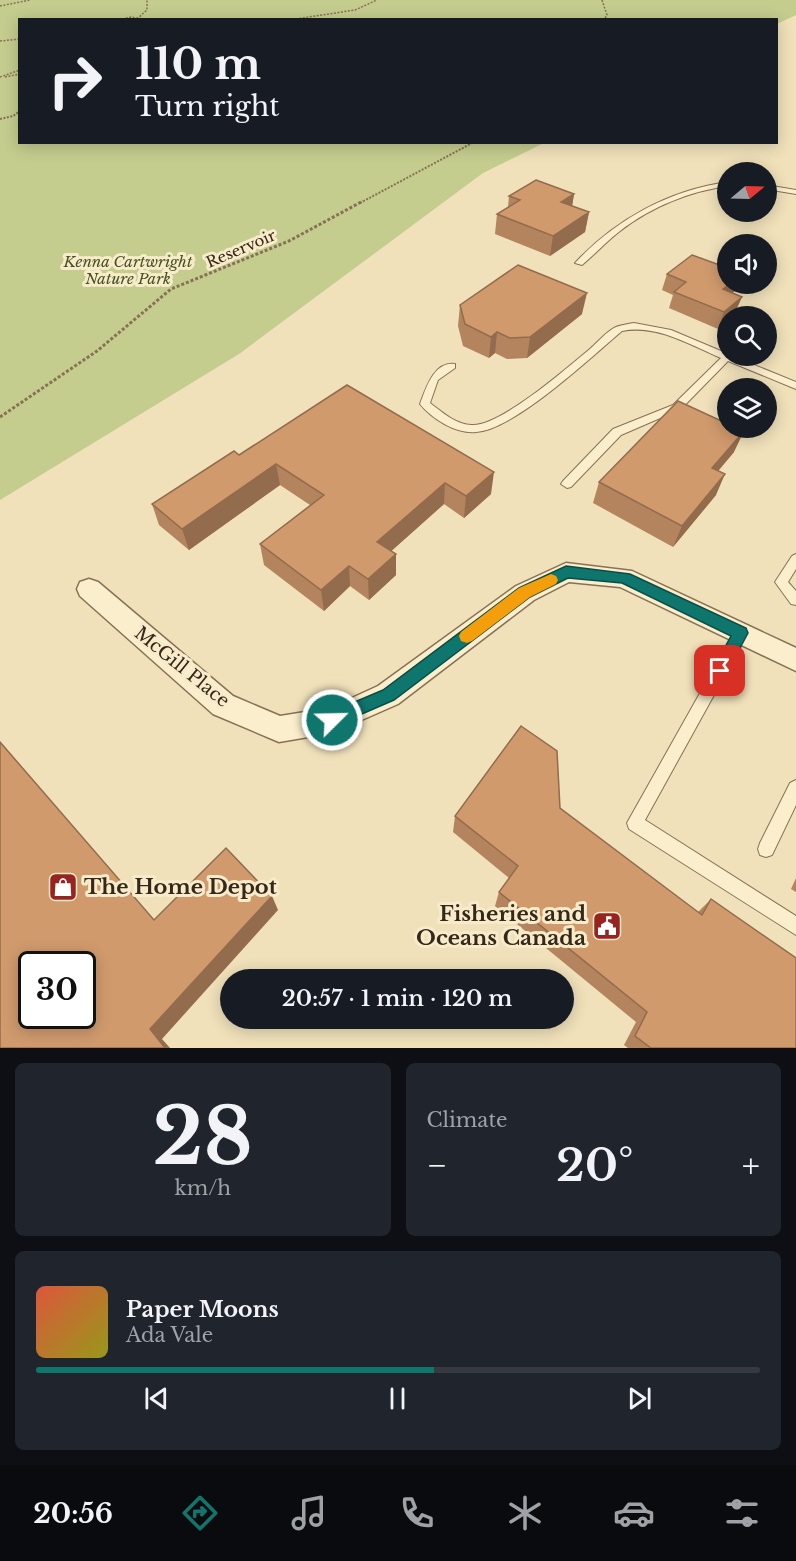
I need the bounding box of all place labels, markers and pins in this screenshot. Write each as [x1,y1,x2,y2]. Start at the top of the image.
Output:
pin [694,645,745,696]
shop icon: The Home Depot [47,871,79,903]
place label: The Home Depot [84,874,277,900]
place label: Fisheries and Oceans Canada [416,901,586,951]
public building icon: Fisheries and Oceans Canada [591,910,623,942]

